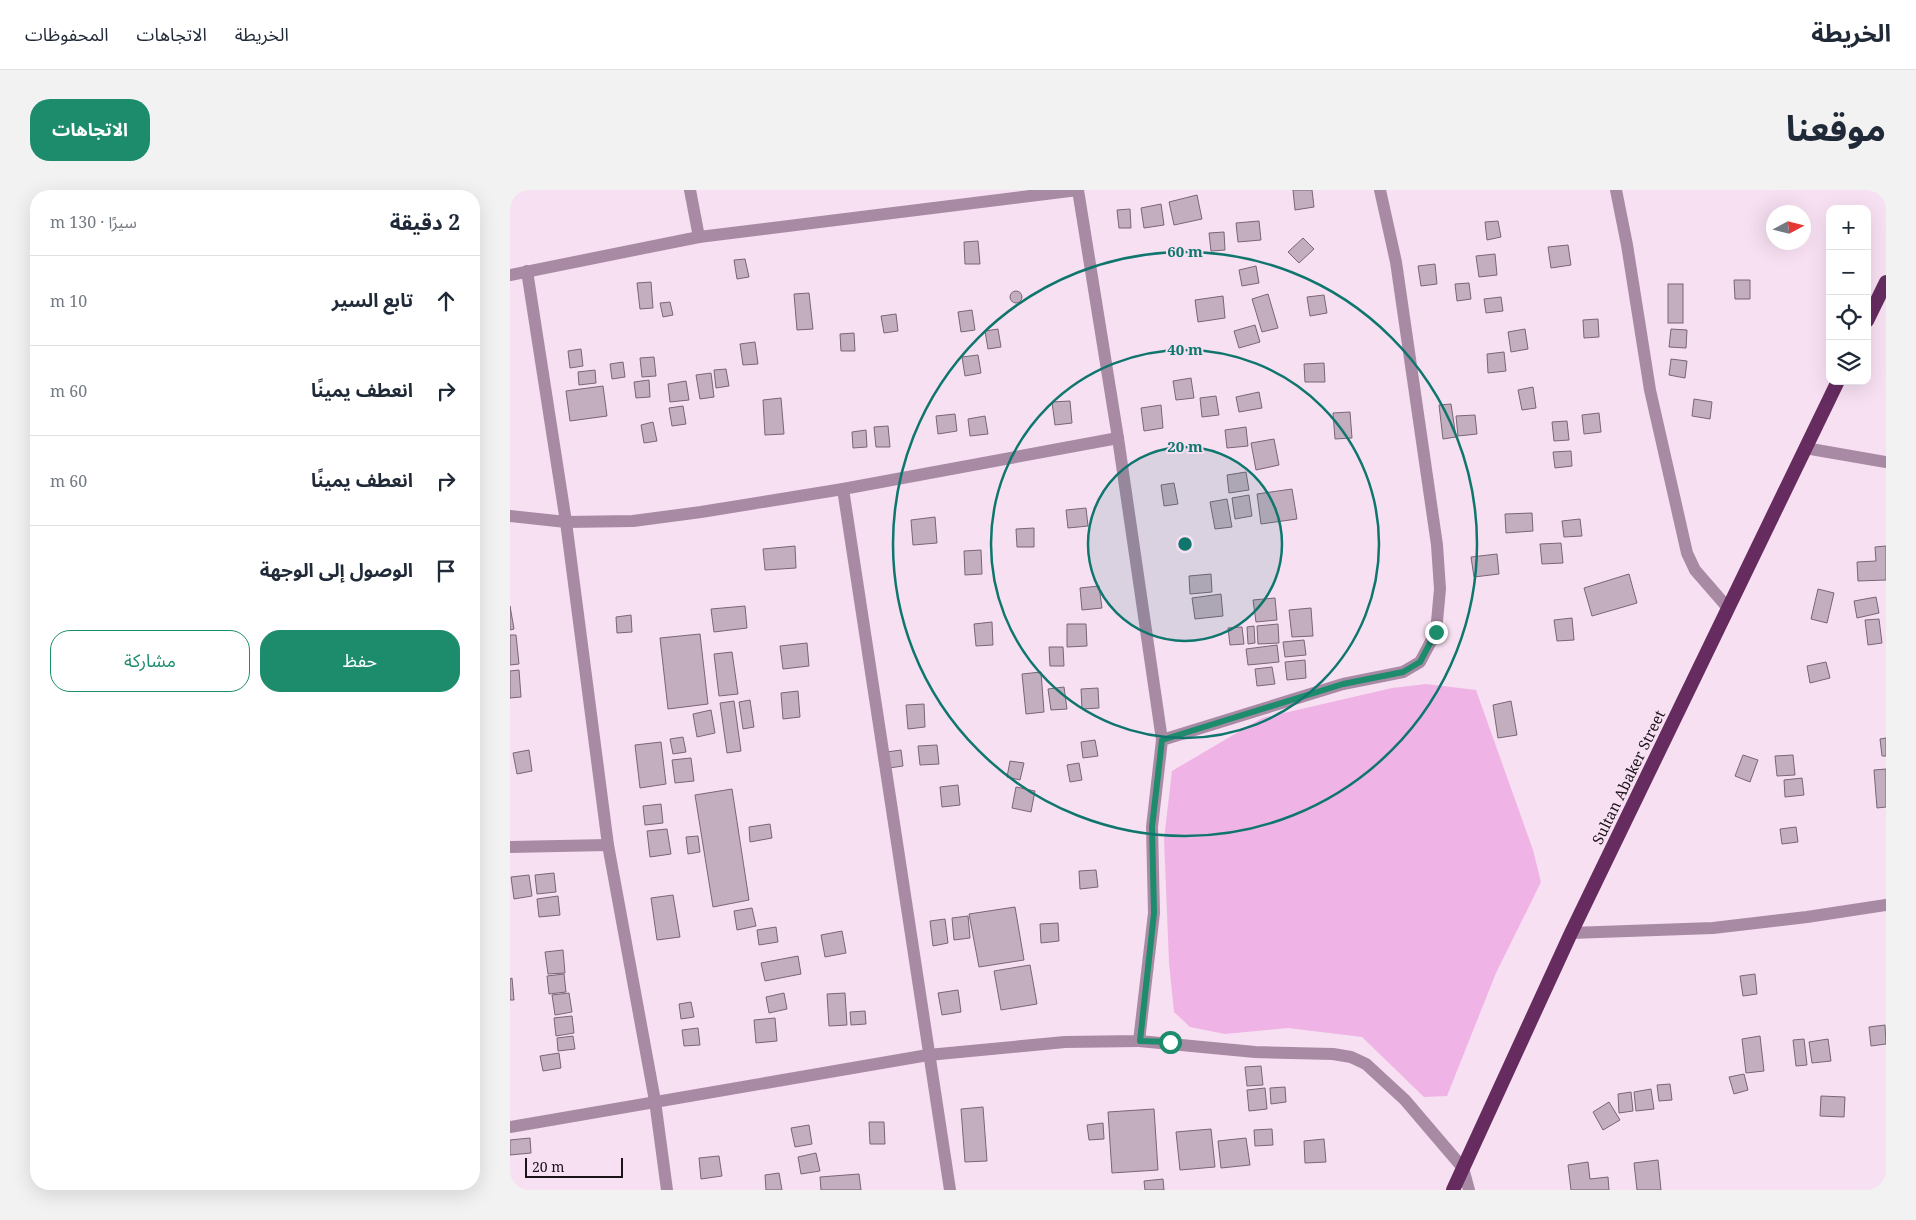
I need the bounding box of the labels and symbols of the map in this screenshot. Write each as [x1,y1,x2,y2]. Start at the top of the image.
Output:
north arrow [1766,205,1811,250]
text: 60 m [1167,241,1203,261]
text: 40 m [1167,339,1203,359]
text: 20 m [1167,436,1203,456]
centre of rings [1176,535,1194,553]
route end [1425,621,1448,644]
street label: Sultan Abaker Street [1587,706,1669,848]
route start [1159,1031,1182,1054]
scale bar [525,1155,622,1178]

